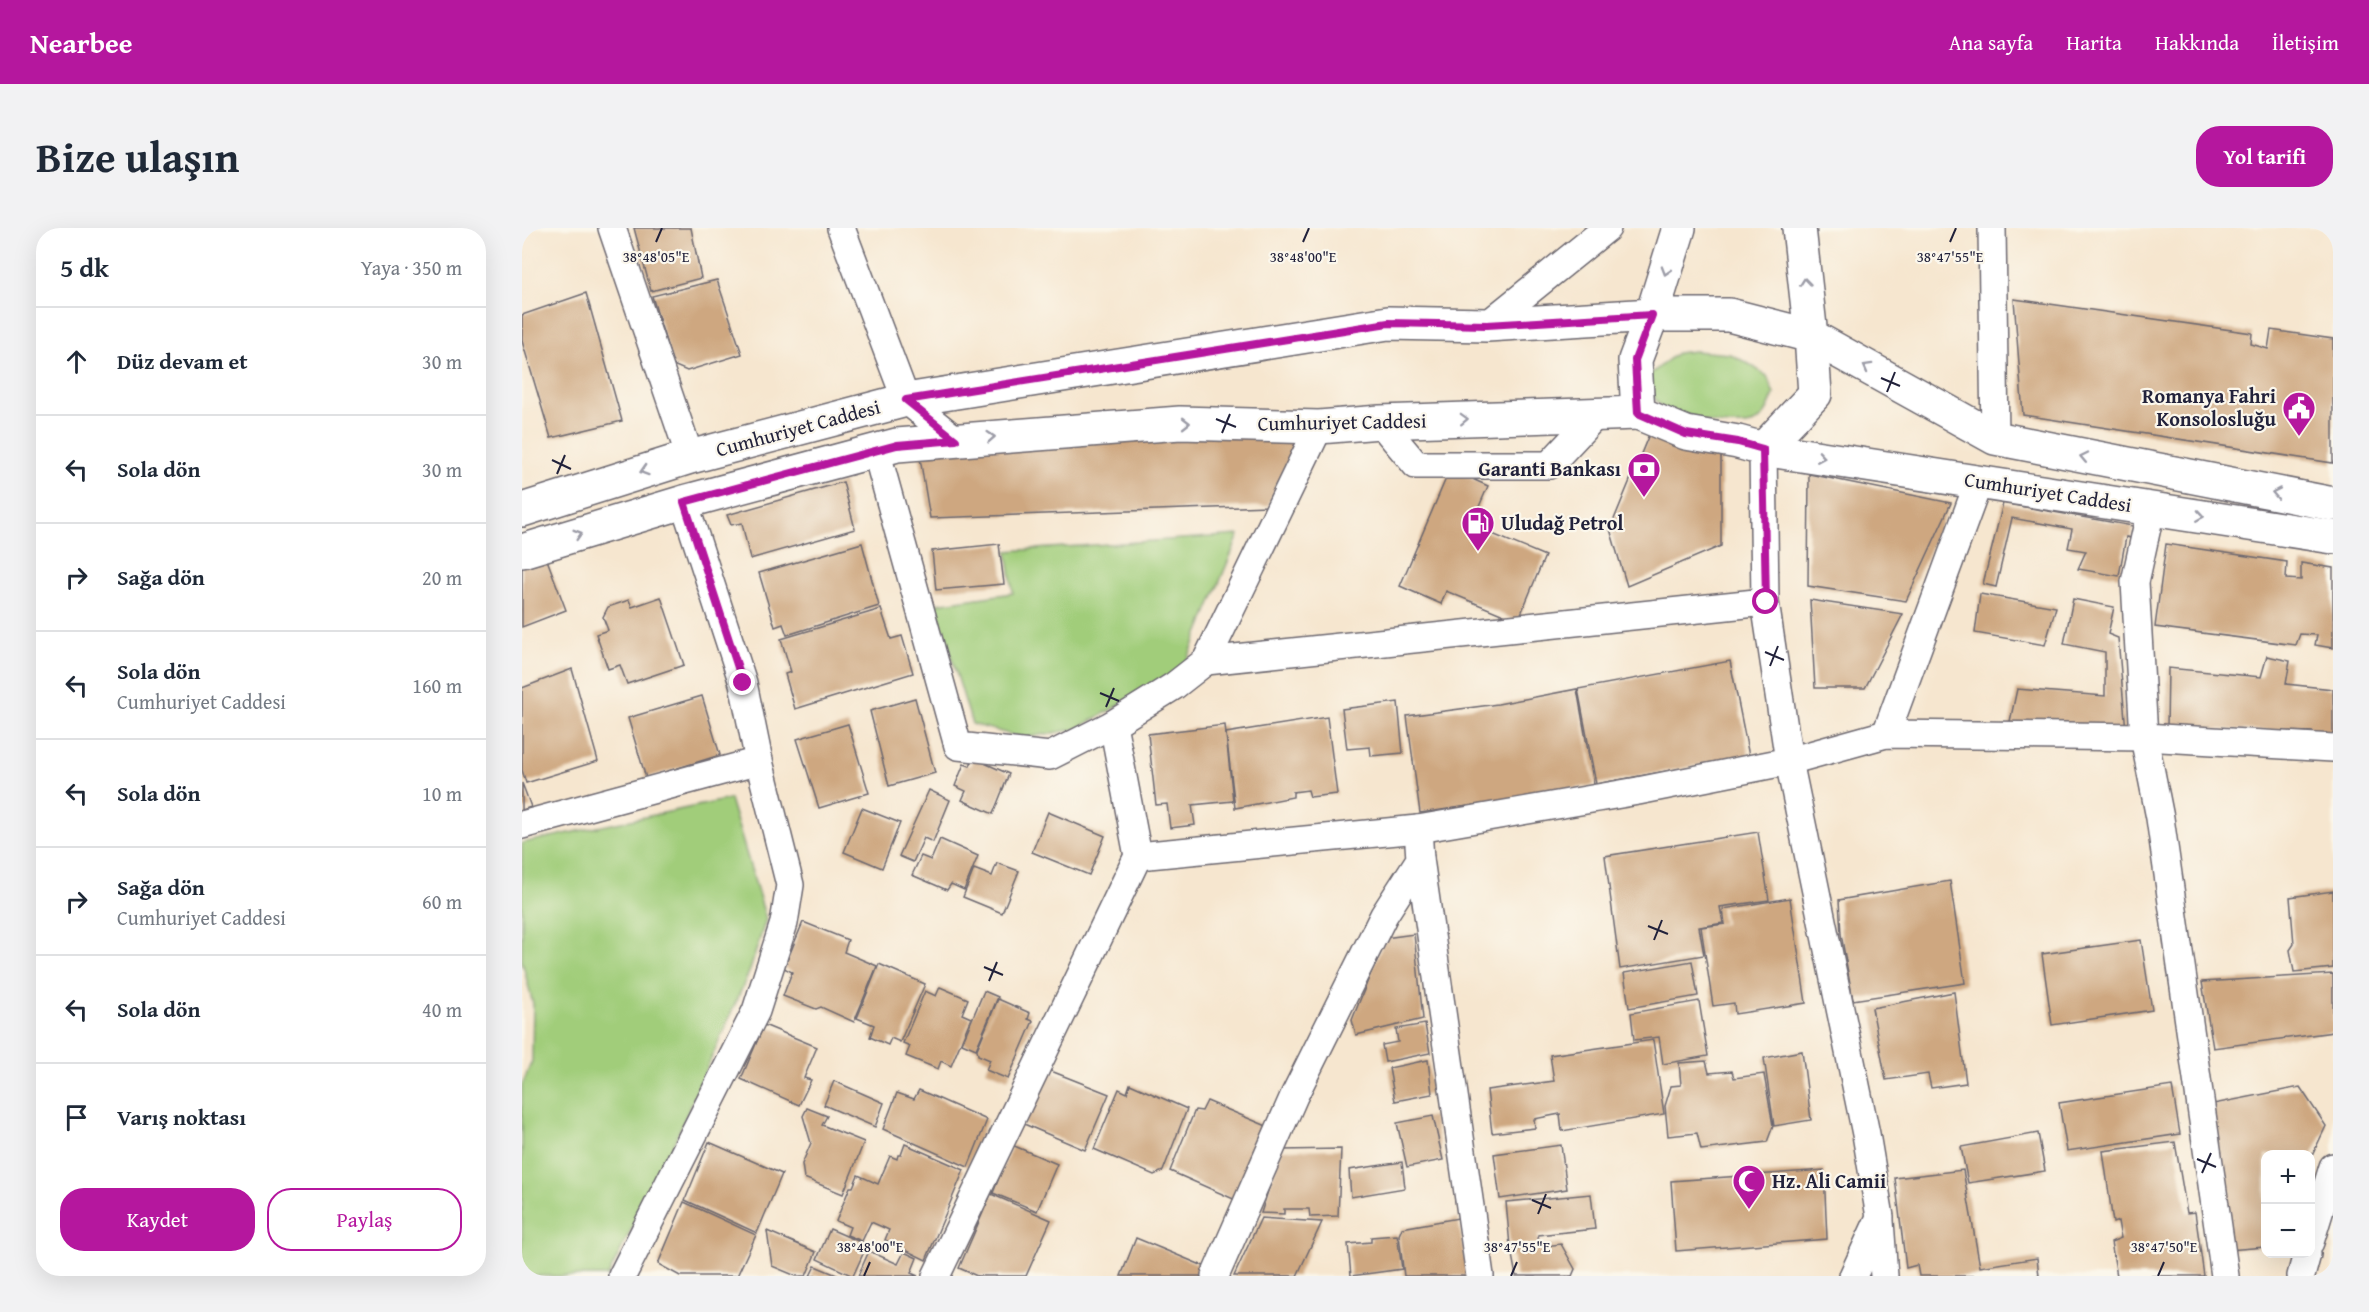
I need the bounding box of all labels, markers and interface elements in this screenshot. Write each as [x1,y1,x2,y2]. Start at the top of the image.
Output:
text: Nearbee [30,22,133,63]
text: Ana sayfa [1949,27,2033,58]
text: Harita [2066,27,2122,58]
text: Hakkında [2155,27,2239,58]
text: İletişim [2272,27,2339,58]
text: Bize ulaşın [36,126,239,187]
button: Yol tarifi [2196,126,2333,187]
text: 38°48'05"E [623,246,690,267]
text: 38°48'00"E [1270,246,1337,267]
text: 38°47'55"E [1917,246,1984,267]
text: 5 dk [60,248,109,287]
text: Yaya · 350 m [361,253,462,282]
one-way arrow [1661,266,1673,276]
one-way arrow [1799,277,1811,286]
icon: ahead [60,345,93,378]
text: Düz devam et [117,345,248,377]
text: 30 m [422,347,462,376]
one-way arrow [1863,363,1874,374]
place label: Romanya Fahri Konsolosluğu [2142,381,2277,433]
public building icon: Romanya Fahri Konsolosluğu [2281,390,2317,437]
street label: Cumhuriyet Caddesi [713,392,884,463]
street label: Cumhuriyet Caddesi [1257,406,1427,437]
one-way arrow [1460,413,1469,425]
one-way arrow [1181,417,1190,429]
one-way arrow [987,431,996,444]
bank icon: Garanti Bankası [1626,451,1662,498]
one-way arrow [1816,451,1825,463]
one-way arrow [2079,451,2089,464]
icon: left [60,453,93,486]
text: Sola dön [117,453,201,485]
place label: Garanti Bankası [1479,454,1621,483]
text: 30 m [422,455,462,484]
one-way arrow [639,464,650,477]
street label: Cumhuriyet Caddesi [1962,464,2134,519]
one-way arrow [2271,487,2281,500]
fuel station icon: Uludağ Petrol [1460,505,1496,552]
place label: Uludağ Petrol [1501,508,1624,537]
one-way arrow [2195,510,2205,522]
one-way arrow [572,529,583,541]
icon: right [60,561,93,594]
text: Sağa dön [117,561,205,593]
text: 20 m [422,563,462,592]
route start [1752,588,1778,614]
text: Sola dön [117,655,201,687]
icon: left [60,669,93,702]
route end [729,669,755,695]
text: 160 m [412,671,462,700]
text: Cumhuriyet Caddesi [117,687,286,716]
icon: left [60,777,93,810]
text: Sola dön [117,777,201,809]
text: 10 m [422,779,462,808]
text: Sağa dön [117,871,205,903]
icon: right [60,885,93,918]
text: 60 m [422,887,462,916]
text: Cumhuriyet Caddesi [117,903,286,932]
icon: left [60,993,93,1026]
text: Sola dön [117,993,201,1025]
text: 40 m [422,995,462,1024]
icon: arrive [60,1101,93,1134]
text: Varış noktası [117,1101,246,1133]
map controls [2261,1150,2315,1258]
button: + [2261,1150,2315,1204]
mosque icon: Hz. Ali Camii [1731,1163,1767,1210]
place label: Hz. Ali Camii [1772,1166,1886,1195]
button: Kaydet [60,1188,255,1251]
button: Paylaş [267,1188,462,1251]
button: − [2261,1204,2315,1258]
text: 38°48'00"E [837,1236,904,1257]
text: 38°47'55"E [1484,1236,1551,1257]
text: 38°47'50"E [2131,1236,2198,1257]

